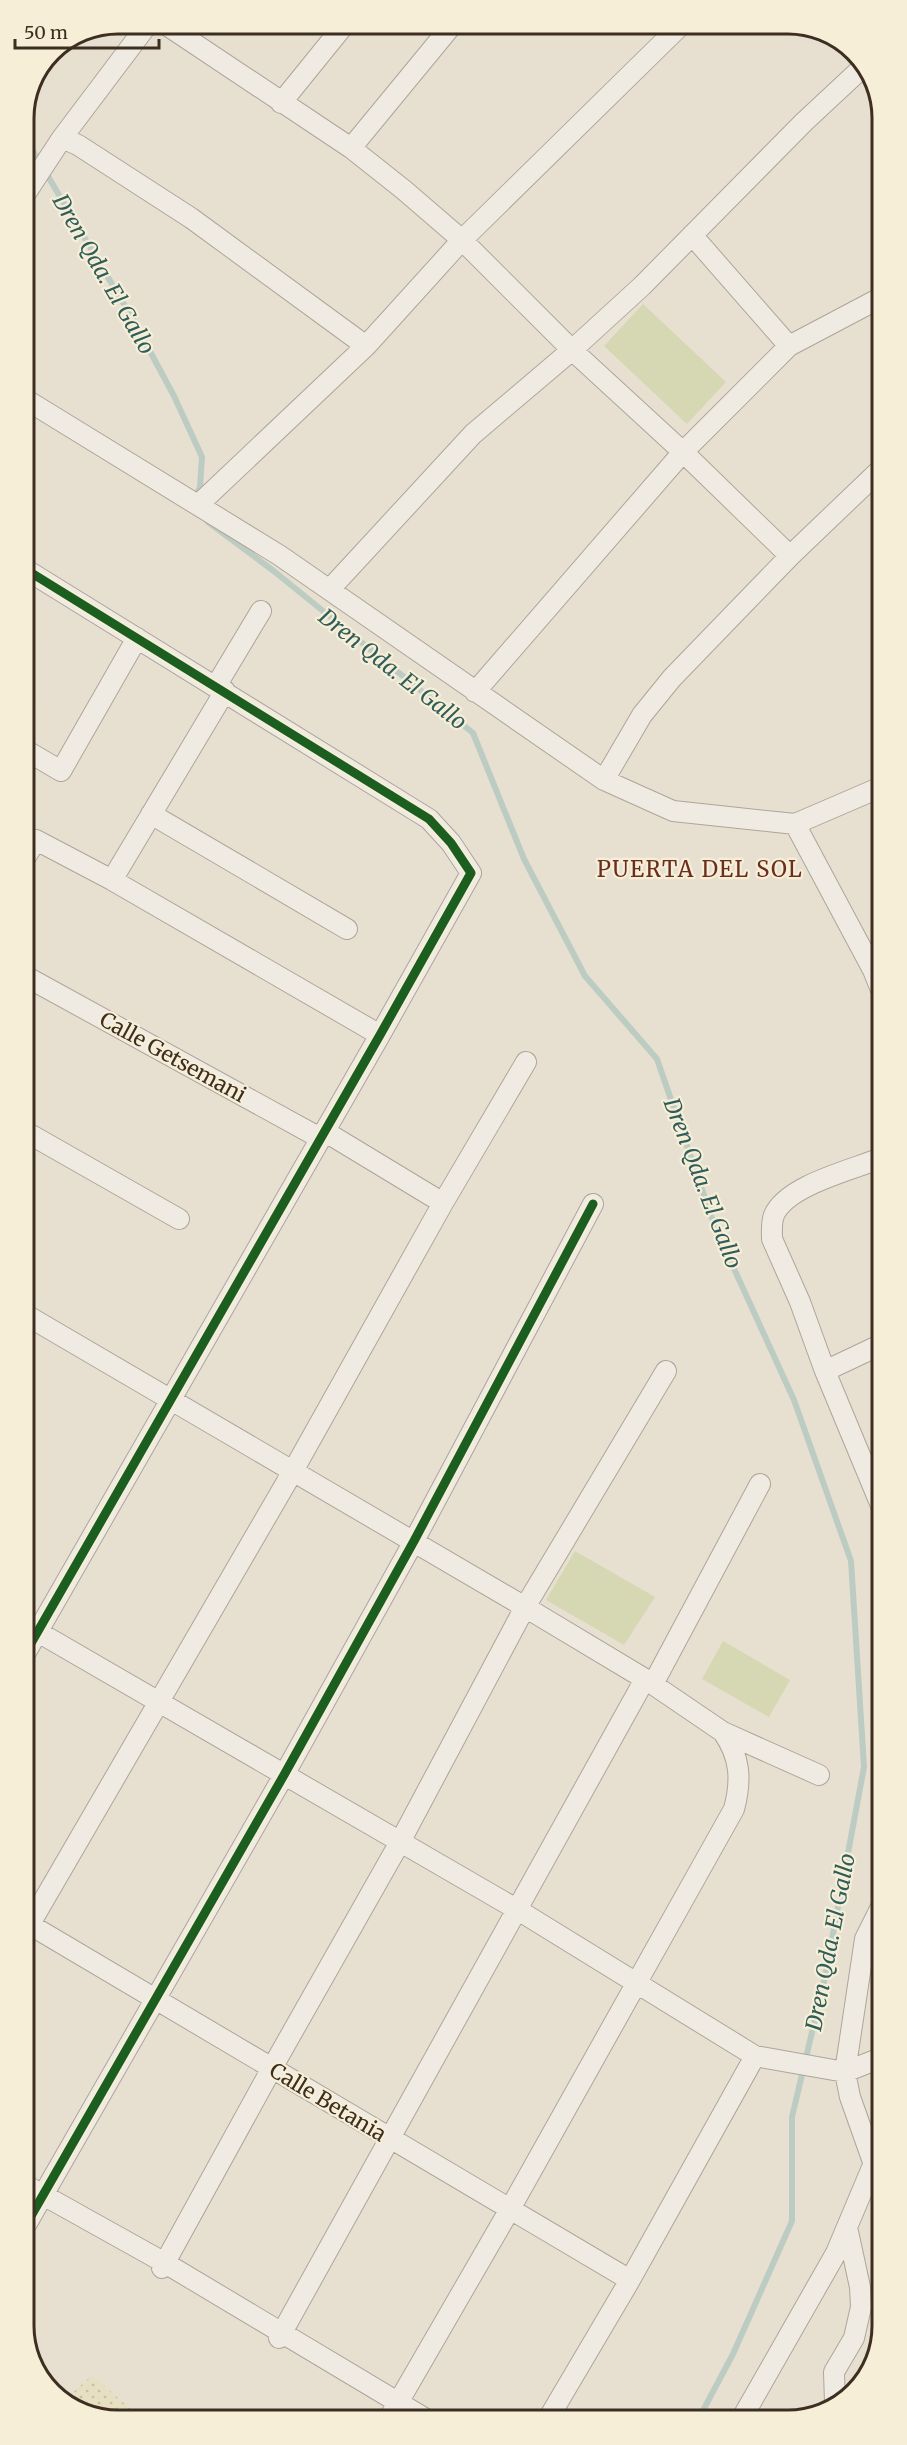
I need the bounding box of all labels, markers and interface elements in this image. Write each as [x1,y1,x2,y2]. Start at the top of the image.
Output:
scale bar [15,12,159,50]
text: 50 m [24,21,68,44]
water label: Dren Qda. El Gallo [46,188,161,359]
water label: Dren Qda. El Gallo [313,602,473,736]
district label: PUERTA DEL SOL [597,855,803,883]
street label: Calle Getsemani [95,1006,251,1108]
water label: Dren Qda. El Gallo [657,1093,748,1272]
water label: Dren Qda. El Gallo [799,1851,861,2034]
street label: Calle Betania [265,2057,391,2147]

